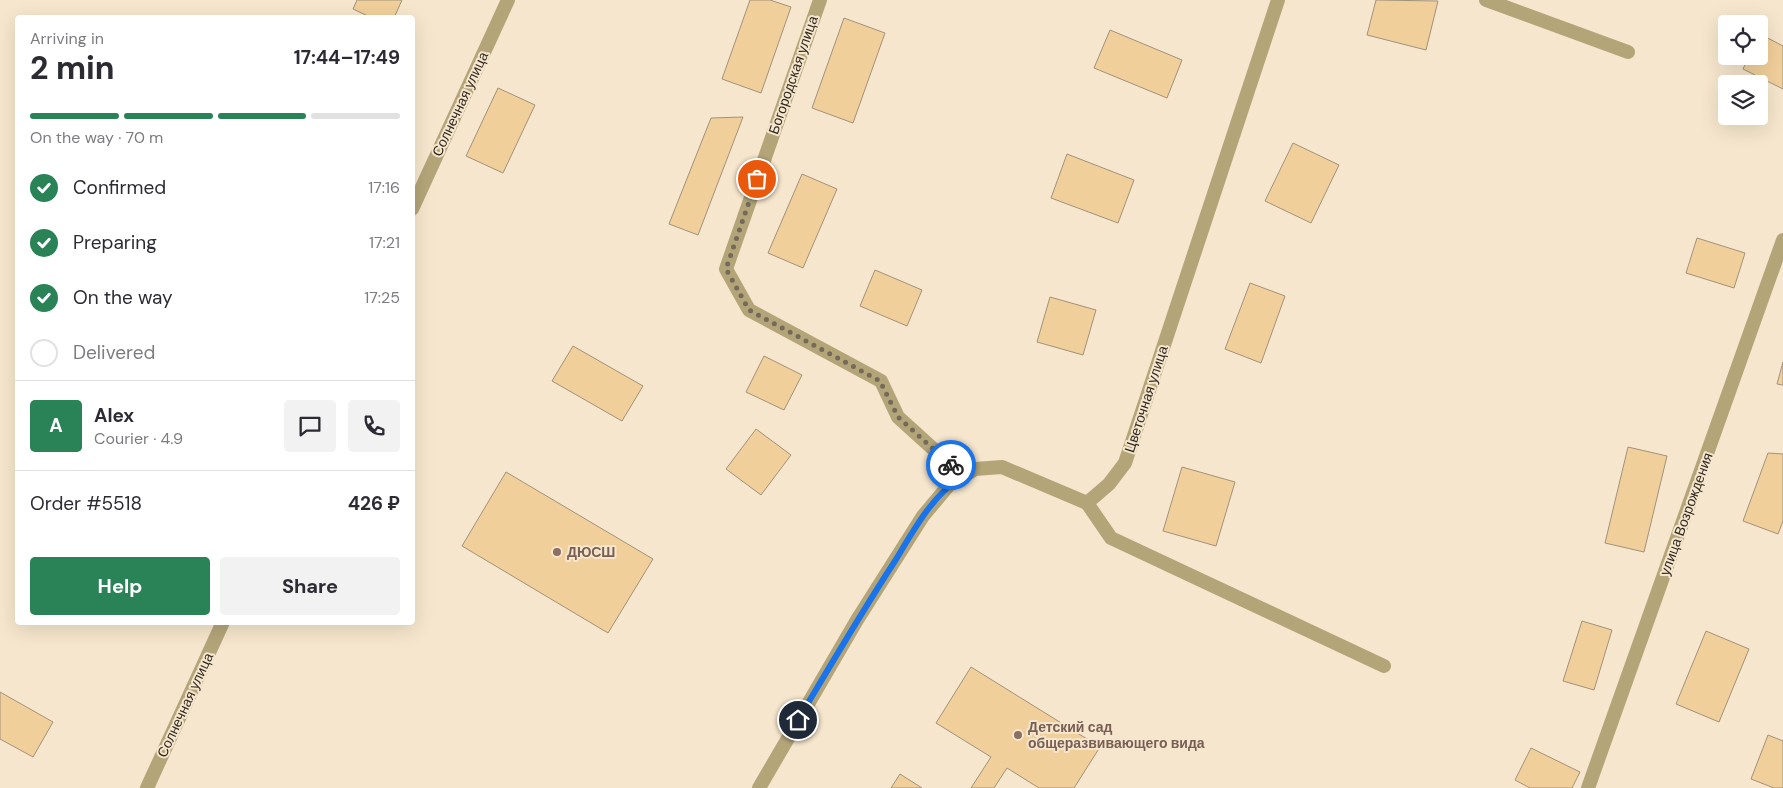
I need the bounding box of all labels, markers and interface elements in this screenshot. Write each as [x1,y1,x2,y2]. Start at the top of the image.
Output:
street label: Богородская улица [764,13,822,137]
map controls [1718,15,1768,125]
button: locate [1718,15,1768,65]
text: Arriving in [30,28,104,49]
text: 17:44–17:49 [294,45,400,70]
text: 2 min [30,47,115,89]
street label: Солнечная улица [428,49,492,159]
button: layers [1718,75,1768,125]
text: On the way · 70 m [30,127,163,148]
pin [736,158,778,200]
icon: bag [743,165,771,193]
icon: check [30,174,58,202]
text: Confirmed [73,175,166,200]
text: 17:16 [368,177,400,198]
icon: check [30,229,58,257]
text: Preparing [73,230,157,255]
text: 17:21 [369,232,400,253]
icon: check [30,284,58,312]
text: On the way [73,285,173,310]
text: 17:25 [364,287,400,308]
text: Delivered [73,340,155,365]
street label: Цветочная улица [1120,343,1172,455]
button: chat [284,400,336,452]
button: phone [348,400,400,452]
text: Alex [94,403,134,428]
text: A [49,413,63,438]
text: Courier · 4.9 [94,428,183,449]
courier [926,440,976,490]
street label: улица Возрождения [1655,450,1717,578]
icon: bike [937,451,965,479]
text: Order #5518 [30,491,142,516]
text: 426 ₽ [348,491,400,516]
place label: ДЮСШ [567,543,615,561]
marker: ДЮСШ [551,546,563,558]
button: Help [30,557,210,615]
button: Share [220,557,400,615]
street label: Солнечная улица [153,650,217,760]
pin [777,699,819,741]
icon: home [784,706,812,734]
place label: Детский сад общеразвивающего вида [1028,718,1205,752]
marker: Детский сад общеразвивающего вида [1012,729,1024,741]

